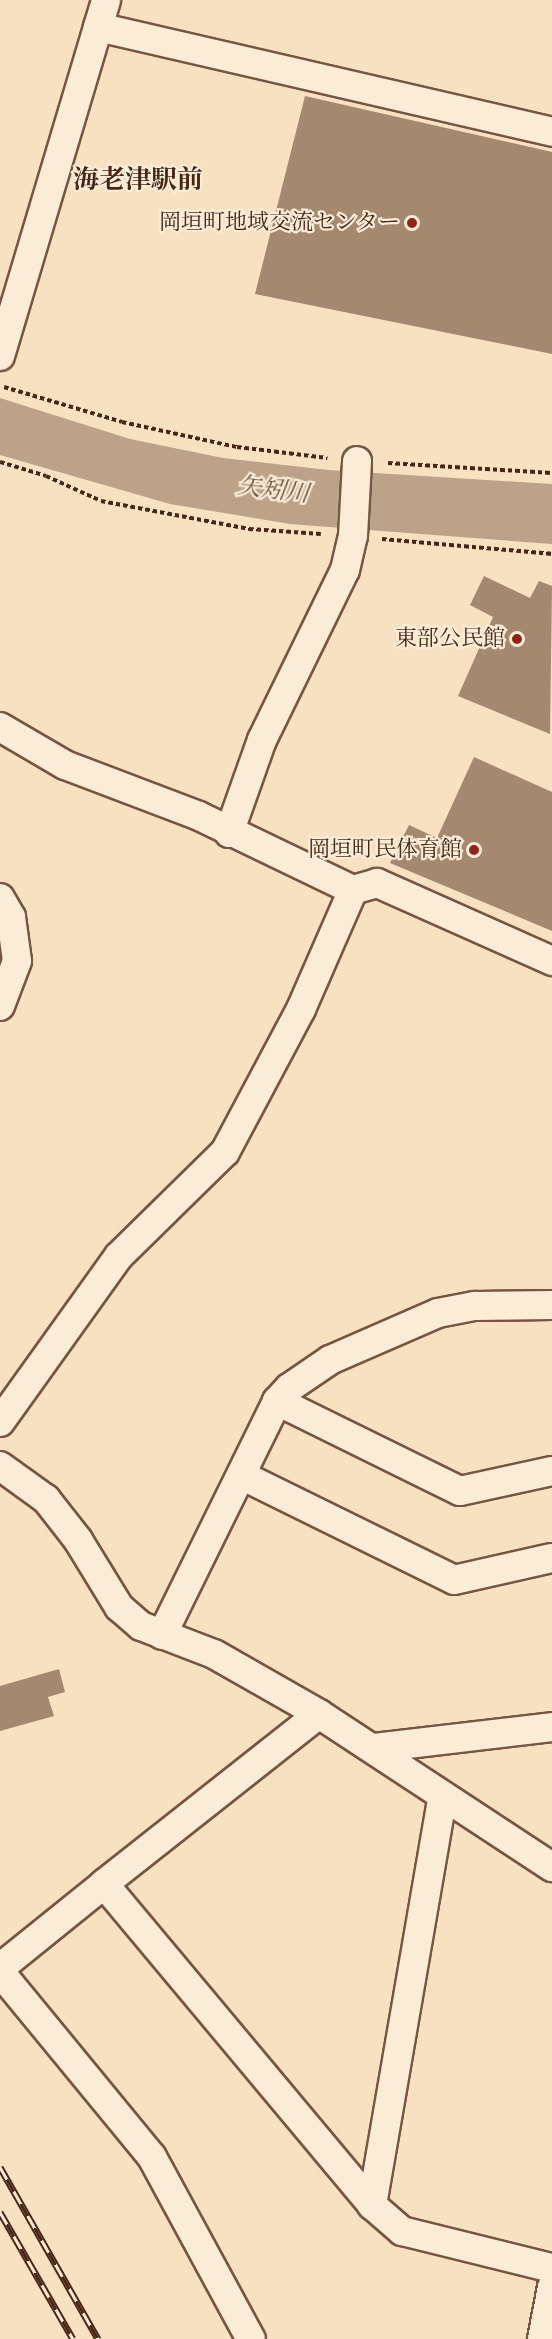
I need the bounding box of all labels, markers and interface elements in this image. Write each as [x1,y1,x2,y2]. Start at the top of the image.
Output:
district label: 海老津駅前 [73,165,203,197]
place label: 岡垣町地域交流センター [158,210,400,236]
marker: 岡垣町地域交流センター [405,216,419,230]
water label: 矢矧川 [236,472,310,510]
place label: 東部公民館 [395,626,505,652]
marker: 東部公民館 [510,632,524,646]
place label: 岡垣町民体育館 [308,837,462,863]
marker: 岡垣町民体育館 [467,843,481,857]

